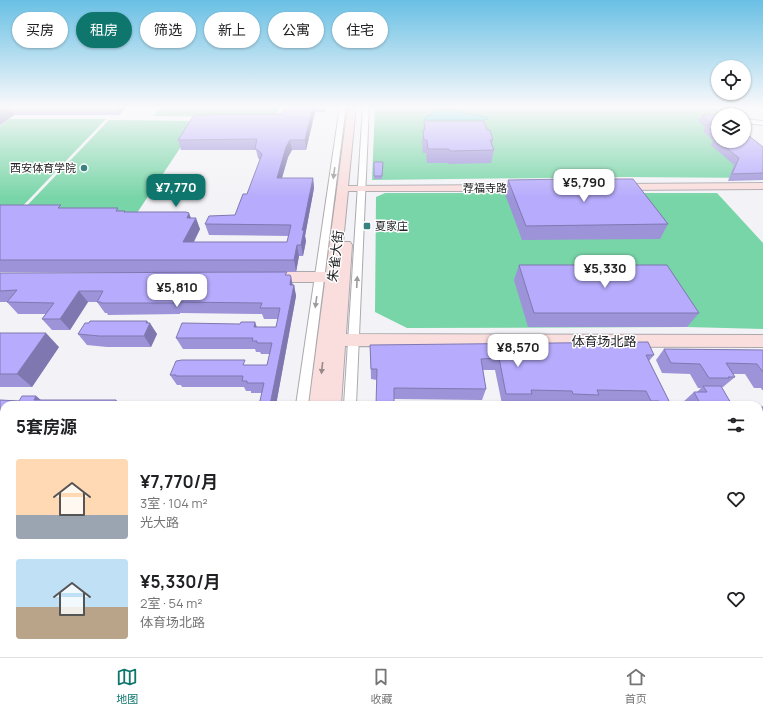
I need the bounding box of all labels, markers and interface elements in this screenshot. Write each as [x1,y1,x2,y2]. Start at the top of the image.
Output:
chip: 买房 [12,12,68,48]
chip: 租房 [76,12,132,48]
chip: 筛选 [140,12,196,48]
chip: 新上 [204,12,260,48]
chip: 公寓 [268,12,324,48]
chip: 住宅 [332,12,388,48]
map controls [711,60,751,148]
button: locate [711,60,751,100]
button: layers [711,108,751,148]
place label: 西安体育学院 [10,160,76,175]
marker: 西安体育学院 [79,163,89,173]
one-way arrow [331,167,337,179]
pin: ¥5,790 [551,169,617,203]
text: ¥5,790 [562,173,606,191]
pin: ¥7,770 [143,174,209,208]
text: ¥7,770 [155,178,197,196]
street label: 荐福寺路 [463,180,507,195]
place label: 夏家庄 [375,218,408,233]
marker: 夏家庄 [362,221,372,231]
street label: 朱雀大街 [323,229,347,283]
pin: ¥5,330 [572,255,638,289]
text: ¥5,330 [583,259,627,277]
pin: ¥5,810 [144,274,210,308]
one-way arrow [353,276,360,288]
text: ¥5,810 [156,278,198,296]
one-way arrow [313,295,319,308]
street label: 体育场北路 [571,332,637,350]
pin: ¥8,570 [485,334,551,368]
text: ¥8,570 [497,338,539,356]
one-way arrow [319,362,325,374]
icon: filters [725,414,747,436]
text: 5套房源 [16,415,77,438]
text: ¥7,770/月 [140,470,218,493]
icon: home [48,475,96,523]
icon: heart [725,488,747,510]
text: 3室 · 104 m² [140,494,208,512]
text: 光大路 [140,513,179,531]
text: ¥5,330/月 [140,570,221,593]
icon: home [48,575,96,623]
icon: heart [725,588,747,610]
text: 2室 · 54 m² [140,594,203,612]
text: 体育场北路 [140,613,205,631]
tab: 地图 [116,666,138,706]
tab: 收藏 [370,666,392,706]
tab: 首页 [625,666,647,706]

